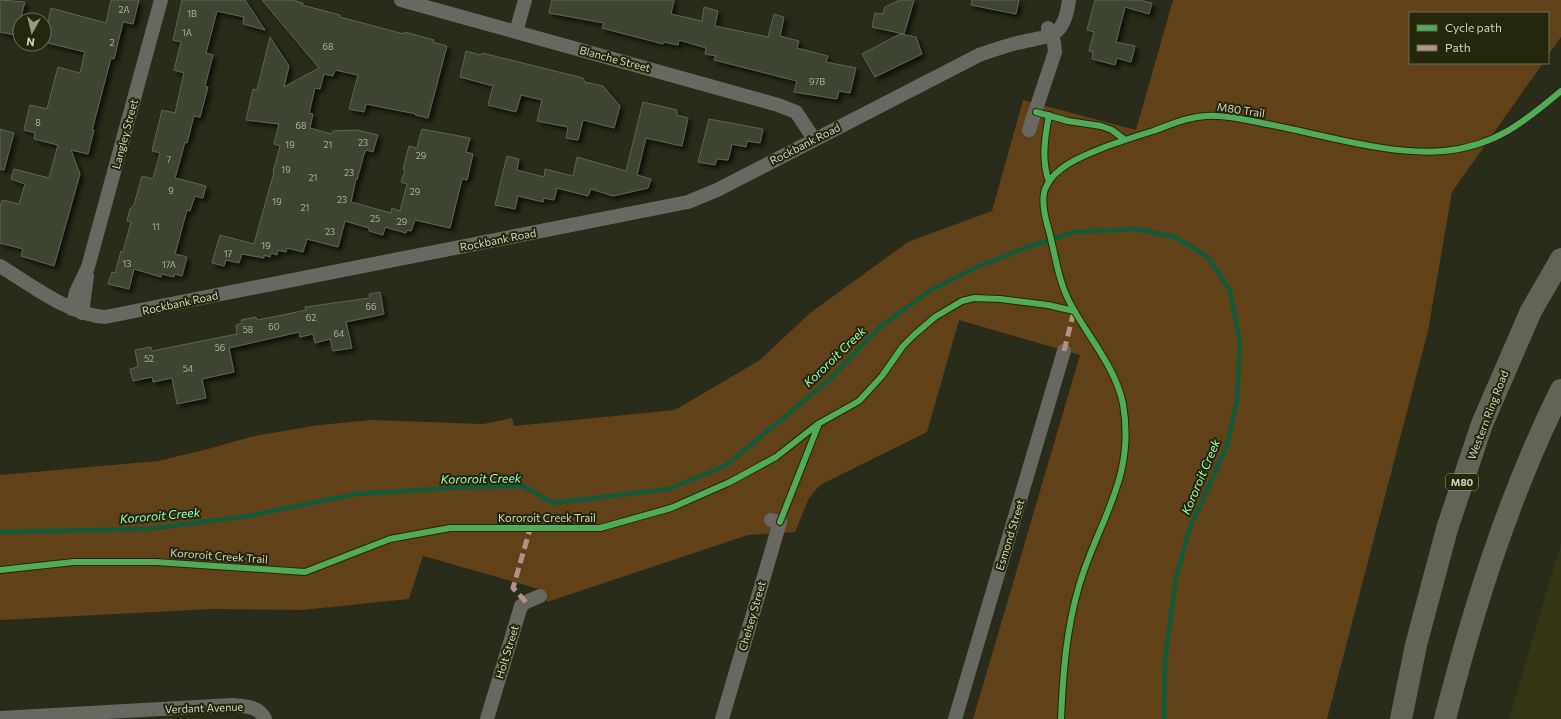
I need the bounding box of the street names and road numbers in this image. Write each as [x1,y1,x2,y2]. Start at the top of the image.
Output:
street label: Blanche Street [578,43,652,74]
street label: Langley Street [109,97,140,170]
street label: M80 Trail [1216,100,1266,119]
street label: Rockbank Road [767,120,842,167]
street label: Rockbank Road [459,226,537,253]
street label: Rockbank Road [141,288,219,317]
street label: Western Ring Road [1465,368,1511,461]
road number: M80 [1446,474,1478,490]
street label: Esmond Street [993,497,1027,572]
street label: Kororoit Creek Trail [498,511,596,524]
street label: Kororoit Creek Trail [170,546,268,565]
street label: Chelsey Street [735,579,768,652]
street label: Holt Street [492,623,521,680]
street label: Verdant Avenue [165,700,244,715]

